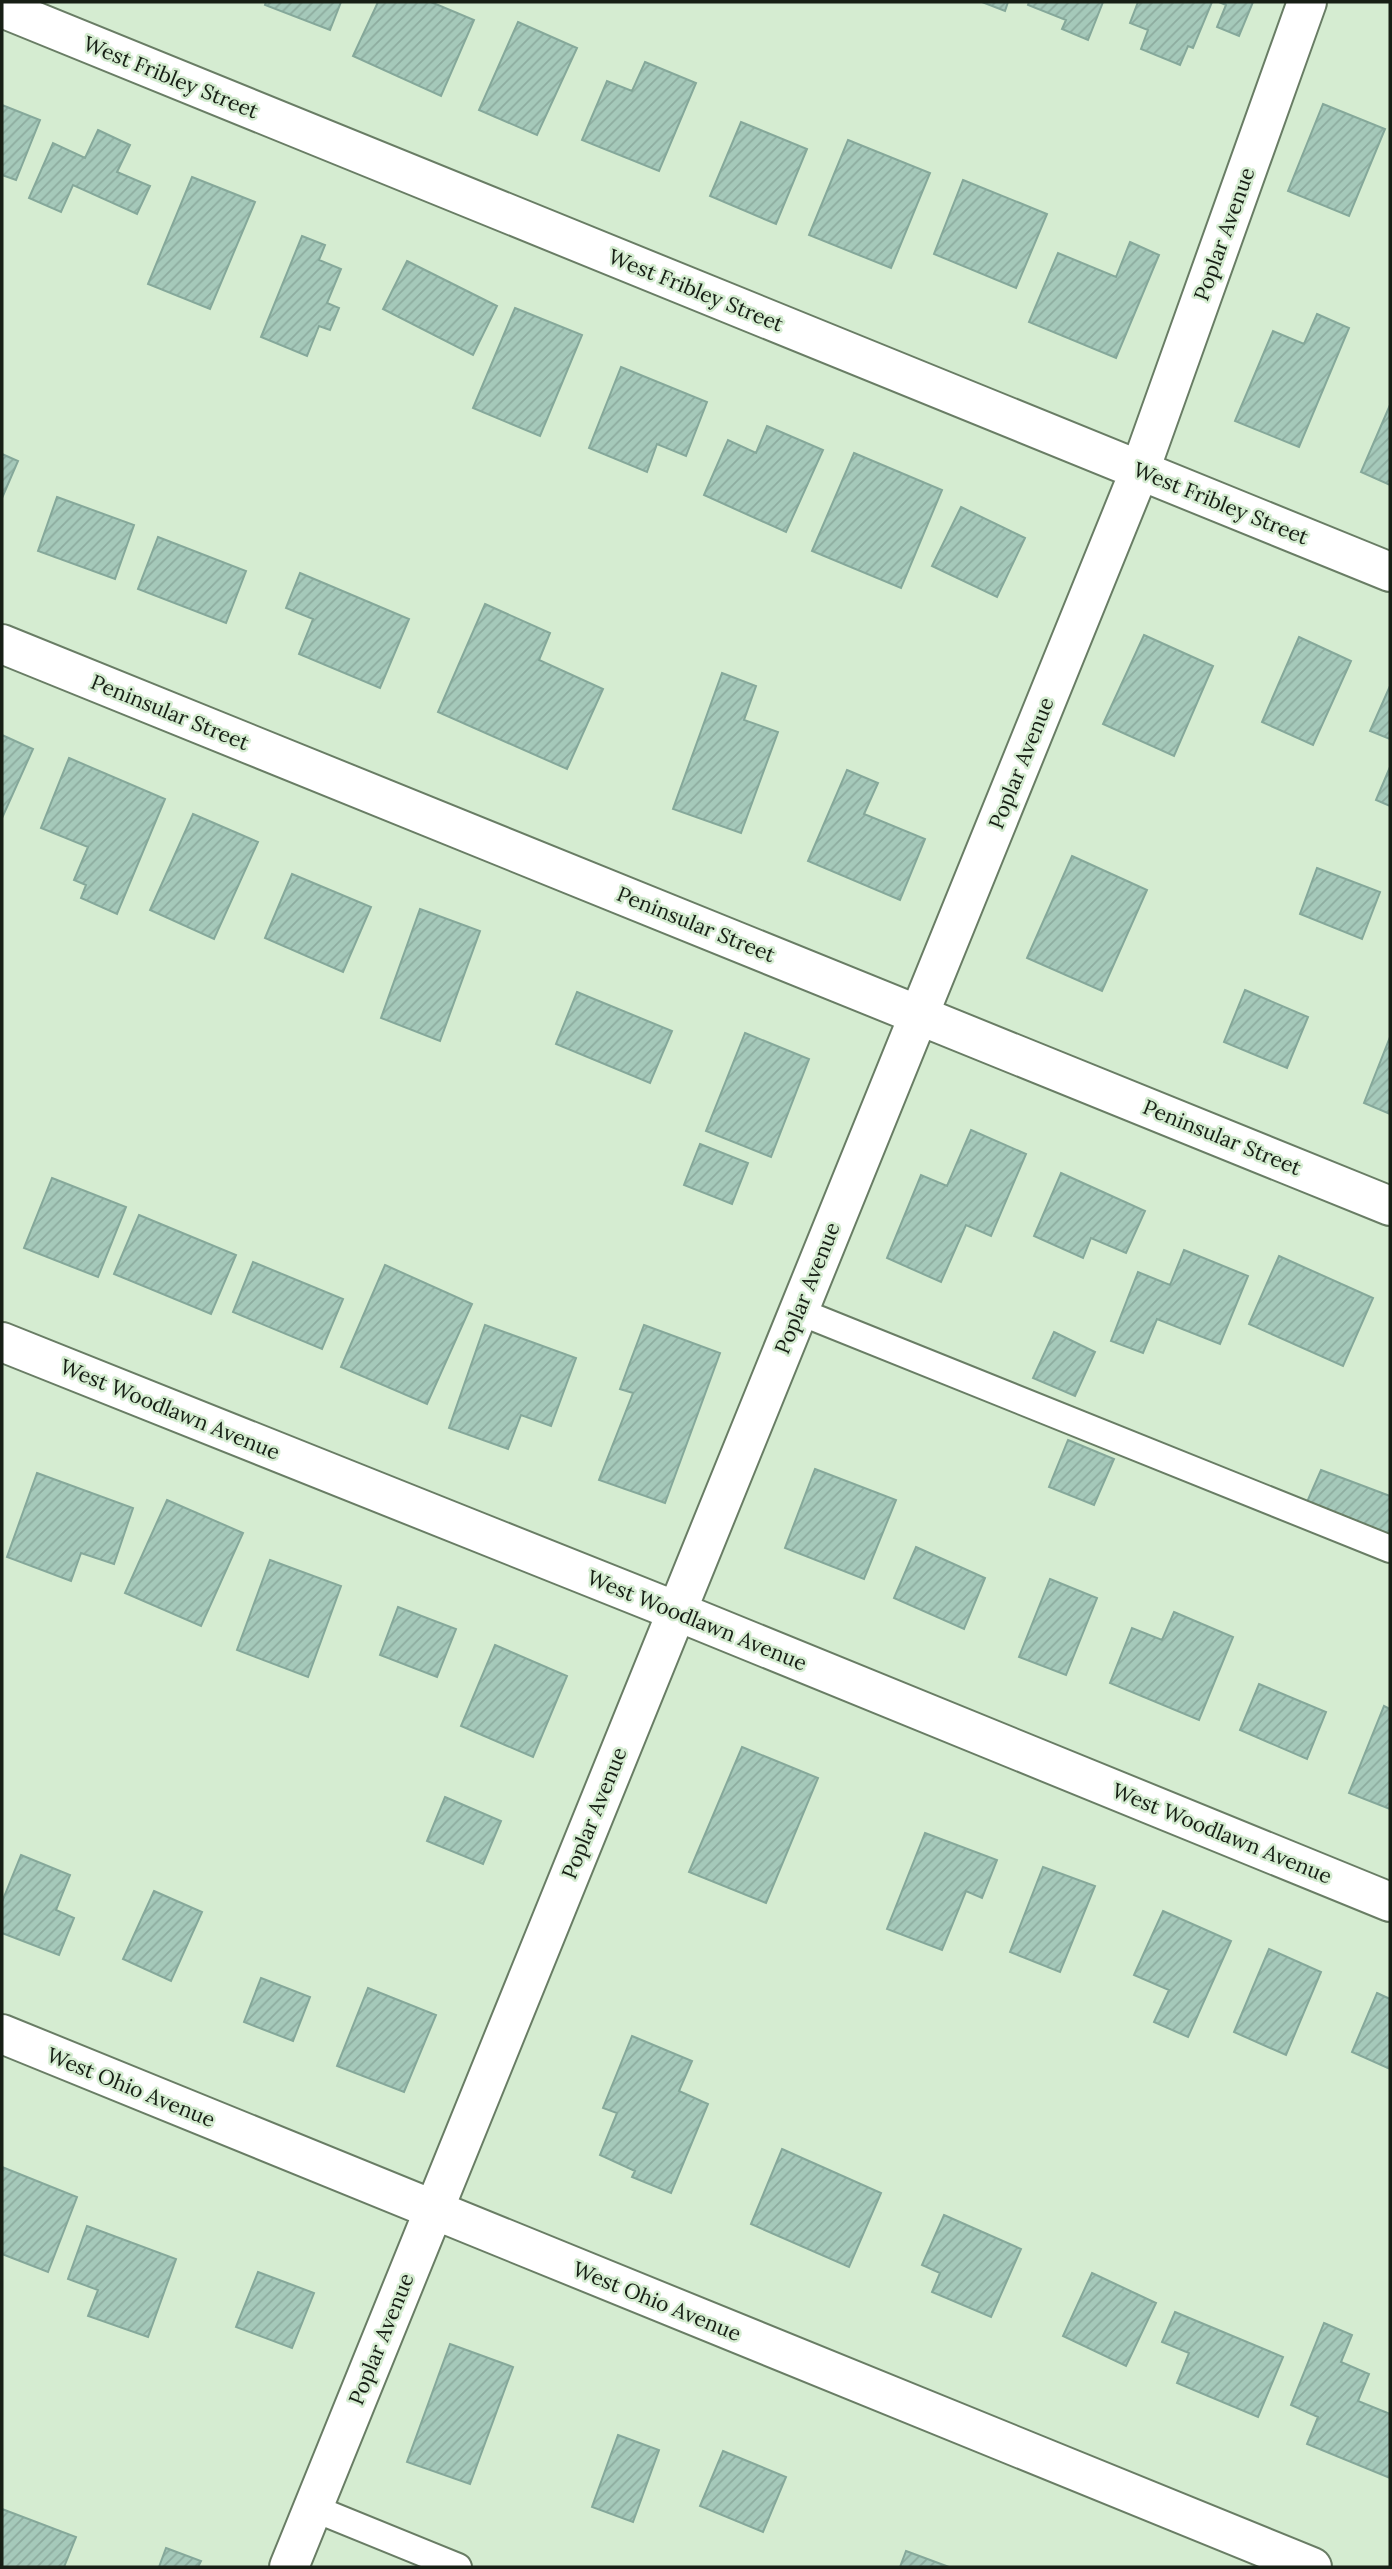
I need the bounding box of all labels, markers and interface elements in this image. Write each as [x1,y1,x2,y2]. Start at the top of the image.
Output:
street label: West Fribley Street [79,30,263,125]
street label: Poplar Avenue [1187,164,1261,304]
street label: West Fribley Street [604,243,788,338]
street label: West Fribley Street [1129,456,1313,551]
street label: Peninsular Street [87,668,254,756]
street label: Poplar Avenue [982,693,1060,833]
street label: Peninsular Street [613,880,780,968]
street label: Peninsular Street [1139,1093,1306,1181]
street label: Poplar Avenue [768,1218,846,1358]
street label: West Woodlawn Avenue [56,1353,284,1465]
street label: West Woodlawn Avenue [583,1564,811,1676]
street label: Poplar Avenue [555,1743,633,1883]
street label: West Woodlawn Avenue [1108,1777,1336,1889]
street label: West Ohio Avenue [43,2041,219,2133]
street label: West Ohio Avenue [569,2255,745,2347]
street label: Poplar Avenue [342,2269,420,2409]

